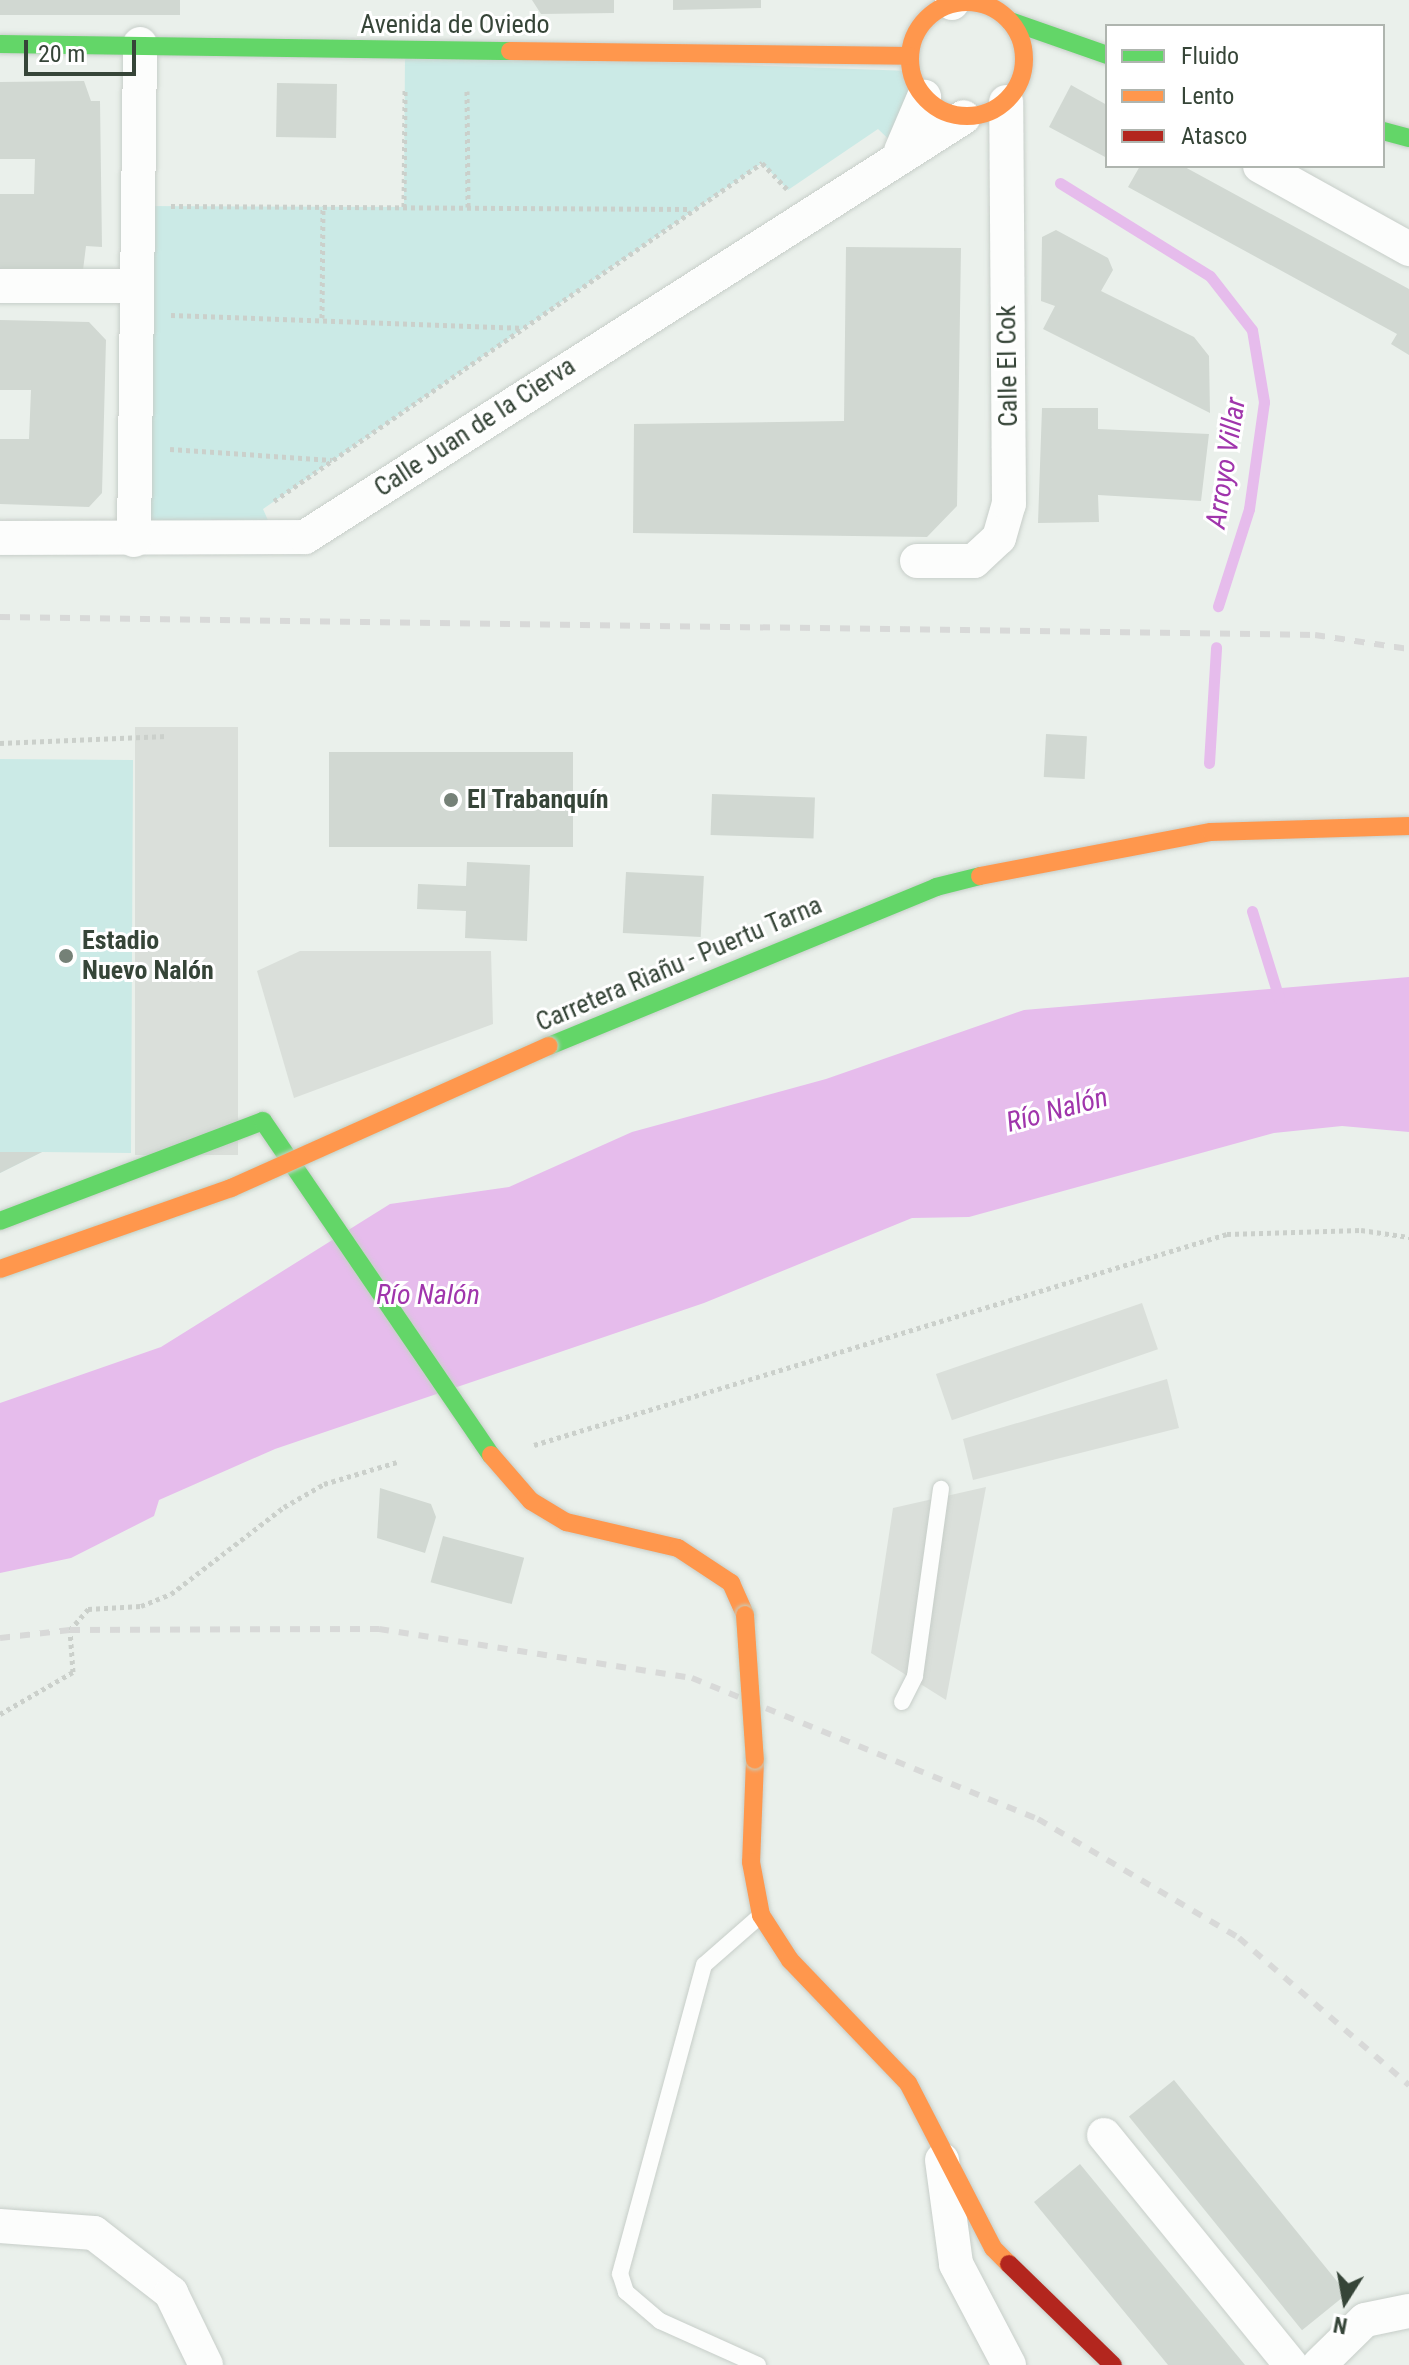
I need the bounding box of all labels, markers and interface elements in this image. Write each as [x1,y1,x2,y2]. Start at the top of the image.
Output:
street label: Avenida de Oviedo [360,9,550,41]
scale bar [28,24,140,74]
legend [1105,24,1385,168]
text: 20 m [38,40,85,68]
text: Fluido [1181,42,1239,70]
text: Lento [1181,82,1234,110]
text: Atasco [1181,122,1247,150]
street label: Calle El Cok [991,305,1025,427]
street label: Calle Juan de la Cierva [369,350,581,504]
water label: Arroyo Villar [1199,395,1253,531]
place label: El Trabanquín [467,784,609,816]
marker: El Trabanquín [442,791,460,809]
street label: Carretera Riañu - Puertu Tarna [531,889,827,1039]
place label: Estadio Nuevo Nalón [82,925,214,986]
marker: Estadio Nuevo Nalón [57,947,75,965]
water label: Río Nalón [1003,1080,1111,1140]
water label: Río Nalón [376,1278,480,1312]
north arrow [1305,2261,1385,2341]
text: N [1331,2311,1349,2339]

